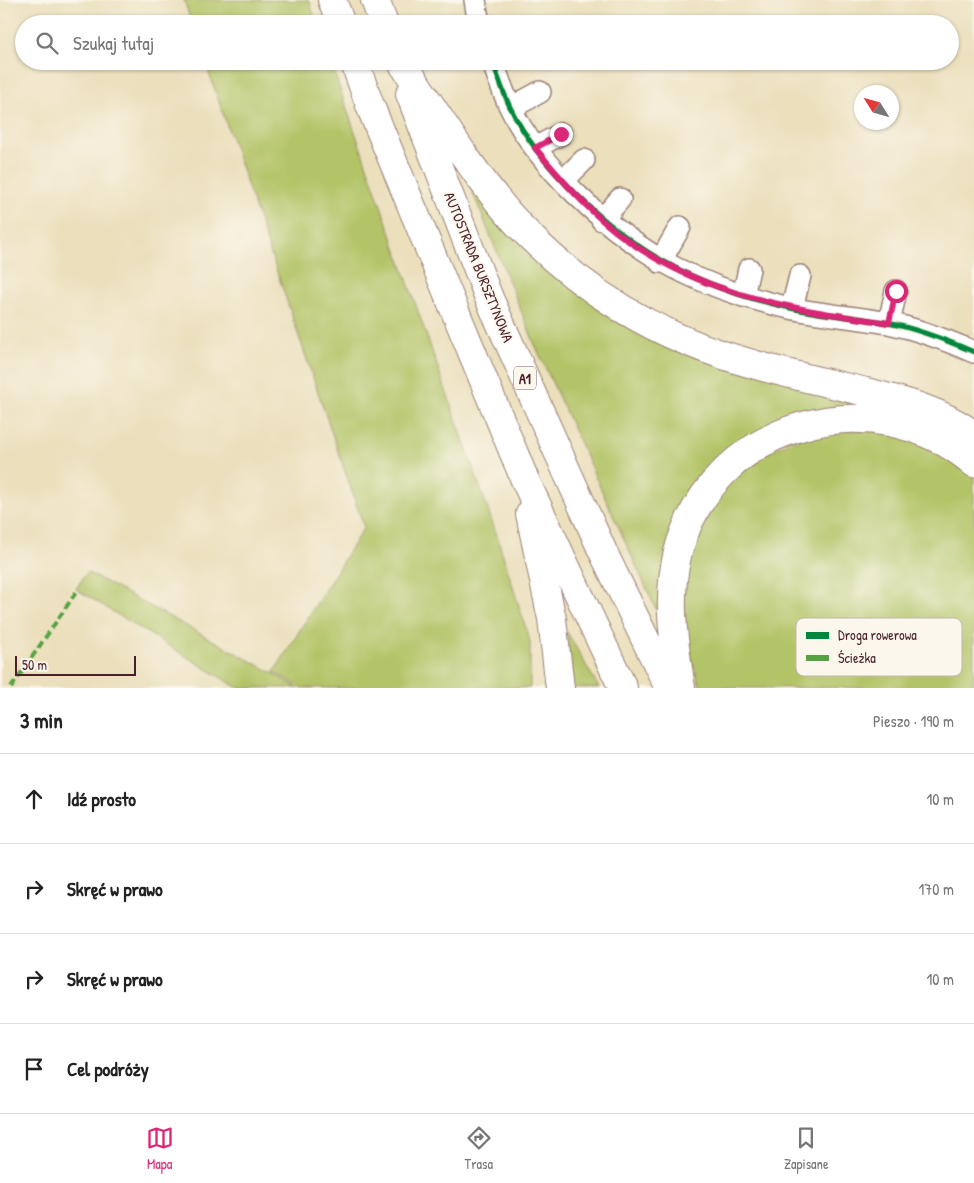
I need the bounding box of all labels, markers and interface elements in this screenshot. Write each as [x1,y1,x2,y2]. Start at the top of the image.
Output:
search box [15,15,959,70]
icon: search [33,29,61,57]
text: Szukaj tutaj [73,30,154,56]
north arrow [854,85,899,130]
route end [550,123,573,146]
street label: AUTOSTRADA BURSZTYNOWA [439,189,519,346]
route start [885,280,908,303]
road number: A1 [514,366,536,389]
legend [796,618,962,676]
text: Droga rowerowa [838,625,917,645]
text: Ścieżka [838,648,876,667]
scale bar [15,653,136,676]
text: 50 m [22,655,47,674]
text: 3 min [20,706,63,735]
text: Pieszo · 190 m [873,710,954,732]
icon: ahead [20,785,48,813]
text: Idź prosto [67,786,136,812]
text: 10 m [926,788,954,810]
icon: right [20,875,48,903]
text: Skręć w prawo [67,876,163,902]
text: 170 m [919,878,954,900]
icon: right [20,965,48,993]
text: Skręć w prawo [67,966,163,992]
text: 10 m [926,968,954,990]
icon: arrive [20,1055,48,1083]
text: Cel podróży [67,1056,149,1082]
tab: Mapa [146,1124,174,1173]
tab: Trasa [465,1124,493,1173]
tab: Zapisane [784,1124,828,1173]

